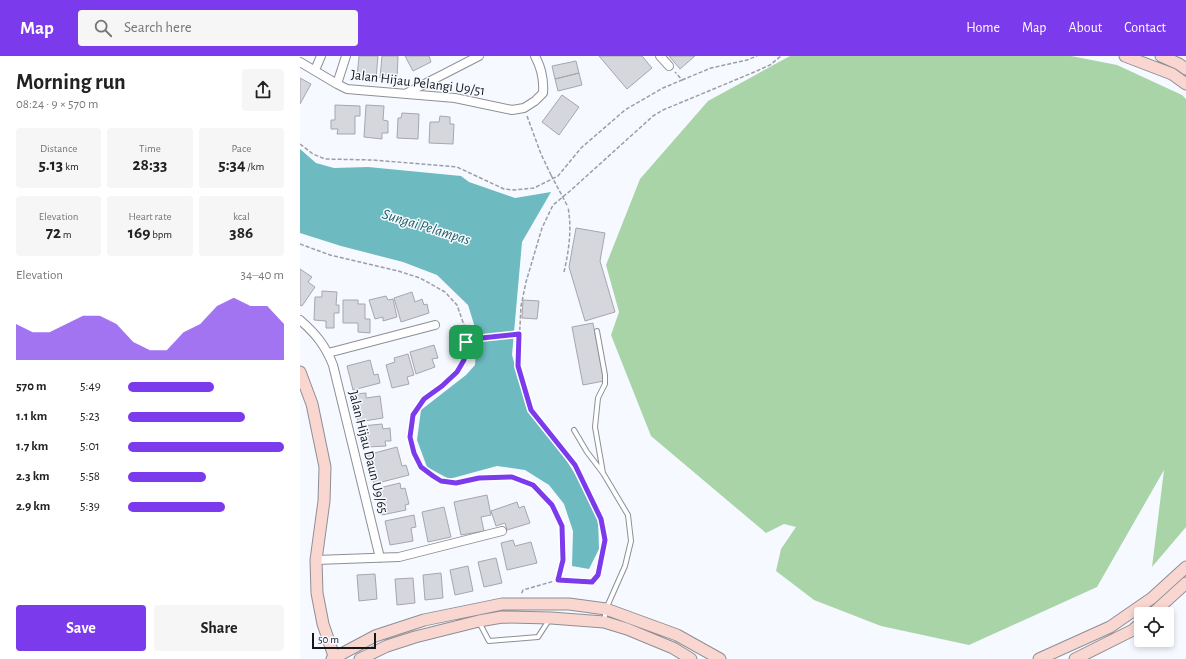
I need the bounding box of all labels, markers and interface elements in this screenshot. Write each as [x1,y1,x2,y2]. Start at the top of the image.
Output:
search box [78,10,358,46]
icon: search [92,17,114,39]
text: Map [20,19,54,38]
text: Search here [124,20,192,35]
text: Home [966,21,1000,35]
text: Map [1022,21,1046,35]
text: About [1068,21,1102,35]
text: Contact [1124,21,1166,35]
street label: Jalan Hijau Pelangi U9/51 [350,68,486,98]
button: share [242,69,284,111]
text: Morning run [16,71,126,93]
text: 08:24 · 9 × 570 m [16,98,98,111]
text: Distance [40,143,77,154]
text: Time [139,143,161,154]
text: Pace [231,143,251,154]
text: 5.13 [39,156,63,173]
text: 28:33 [133,156,167,173]
text: 5:34 [218,156,245,173]
text: km [63,161,79,172]
text: /km [245,161,264,172]
water label: Sungai Pelampas [380,207,472,248]
text: Elevation [39,211,79,222]
text: Heart rate [128,211,172,222]
text: kcal [233,211,250,222]
text: 72 [46,224,61,241]
text: 169 [128,224,150,241]
text: 386 [229,224,253,241]
text: m [61,229,72,240]
text: bpm [150,229,172,240]
text: Elevation [16,269,63,282]
text: 34–40 m [241,269,284,282]
pin [449,325,483,359]
icon: arrive [455,331,477,353]
text: 570 m [16,380,46,393]
text: 5:49 [80,380,101,393]
street label: Jalan Hijau Daun U9/65 [346,389,390,515]
text: 1.1 km [16,410,47,423]
text: 5:23 [80,410,100,423]
text: 1.7 km [16,440,48,453]
text: 5:01 [80,440,100,453]
text: 2.3 km [16,470,50,483]
text: 5:58 [80,470,100,483]
text: 2.9 km [16,500,50,513]
text: 5:39 [80,500,100,513]
button: Save [16,605,146,651]
button: Share [154,605,284,651]
map controls [1134,607,1174,647]
button: locate [1134,607,1174,647]
scale bar [312,631,376,650]
text: 50 m [318,634,339,645]

